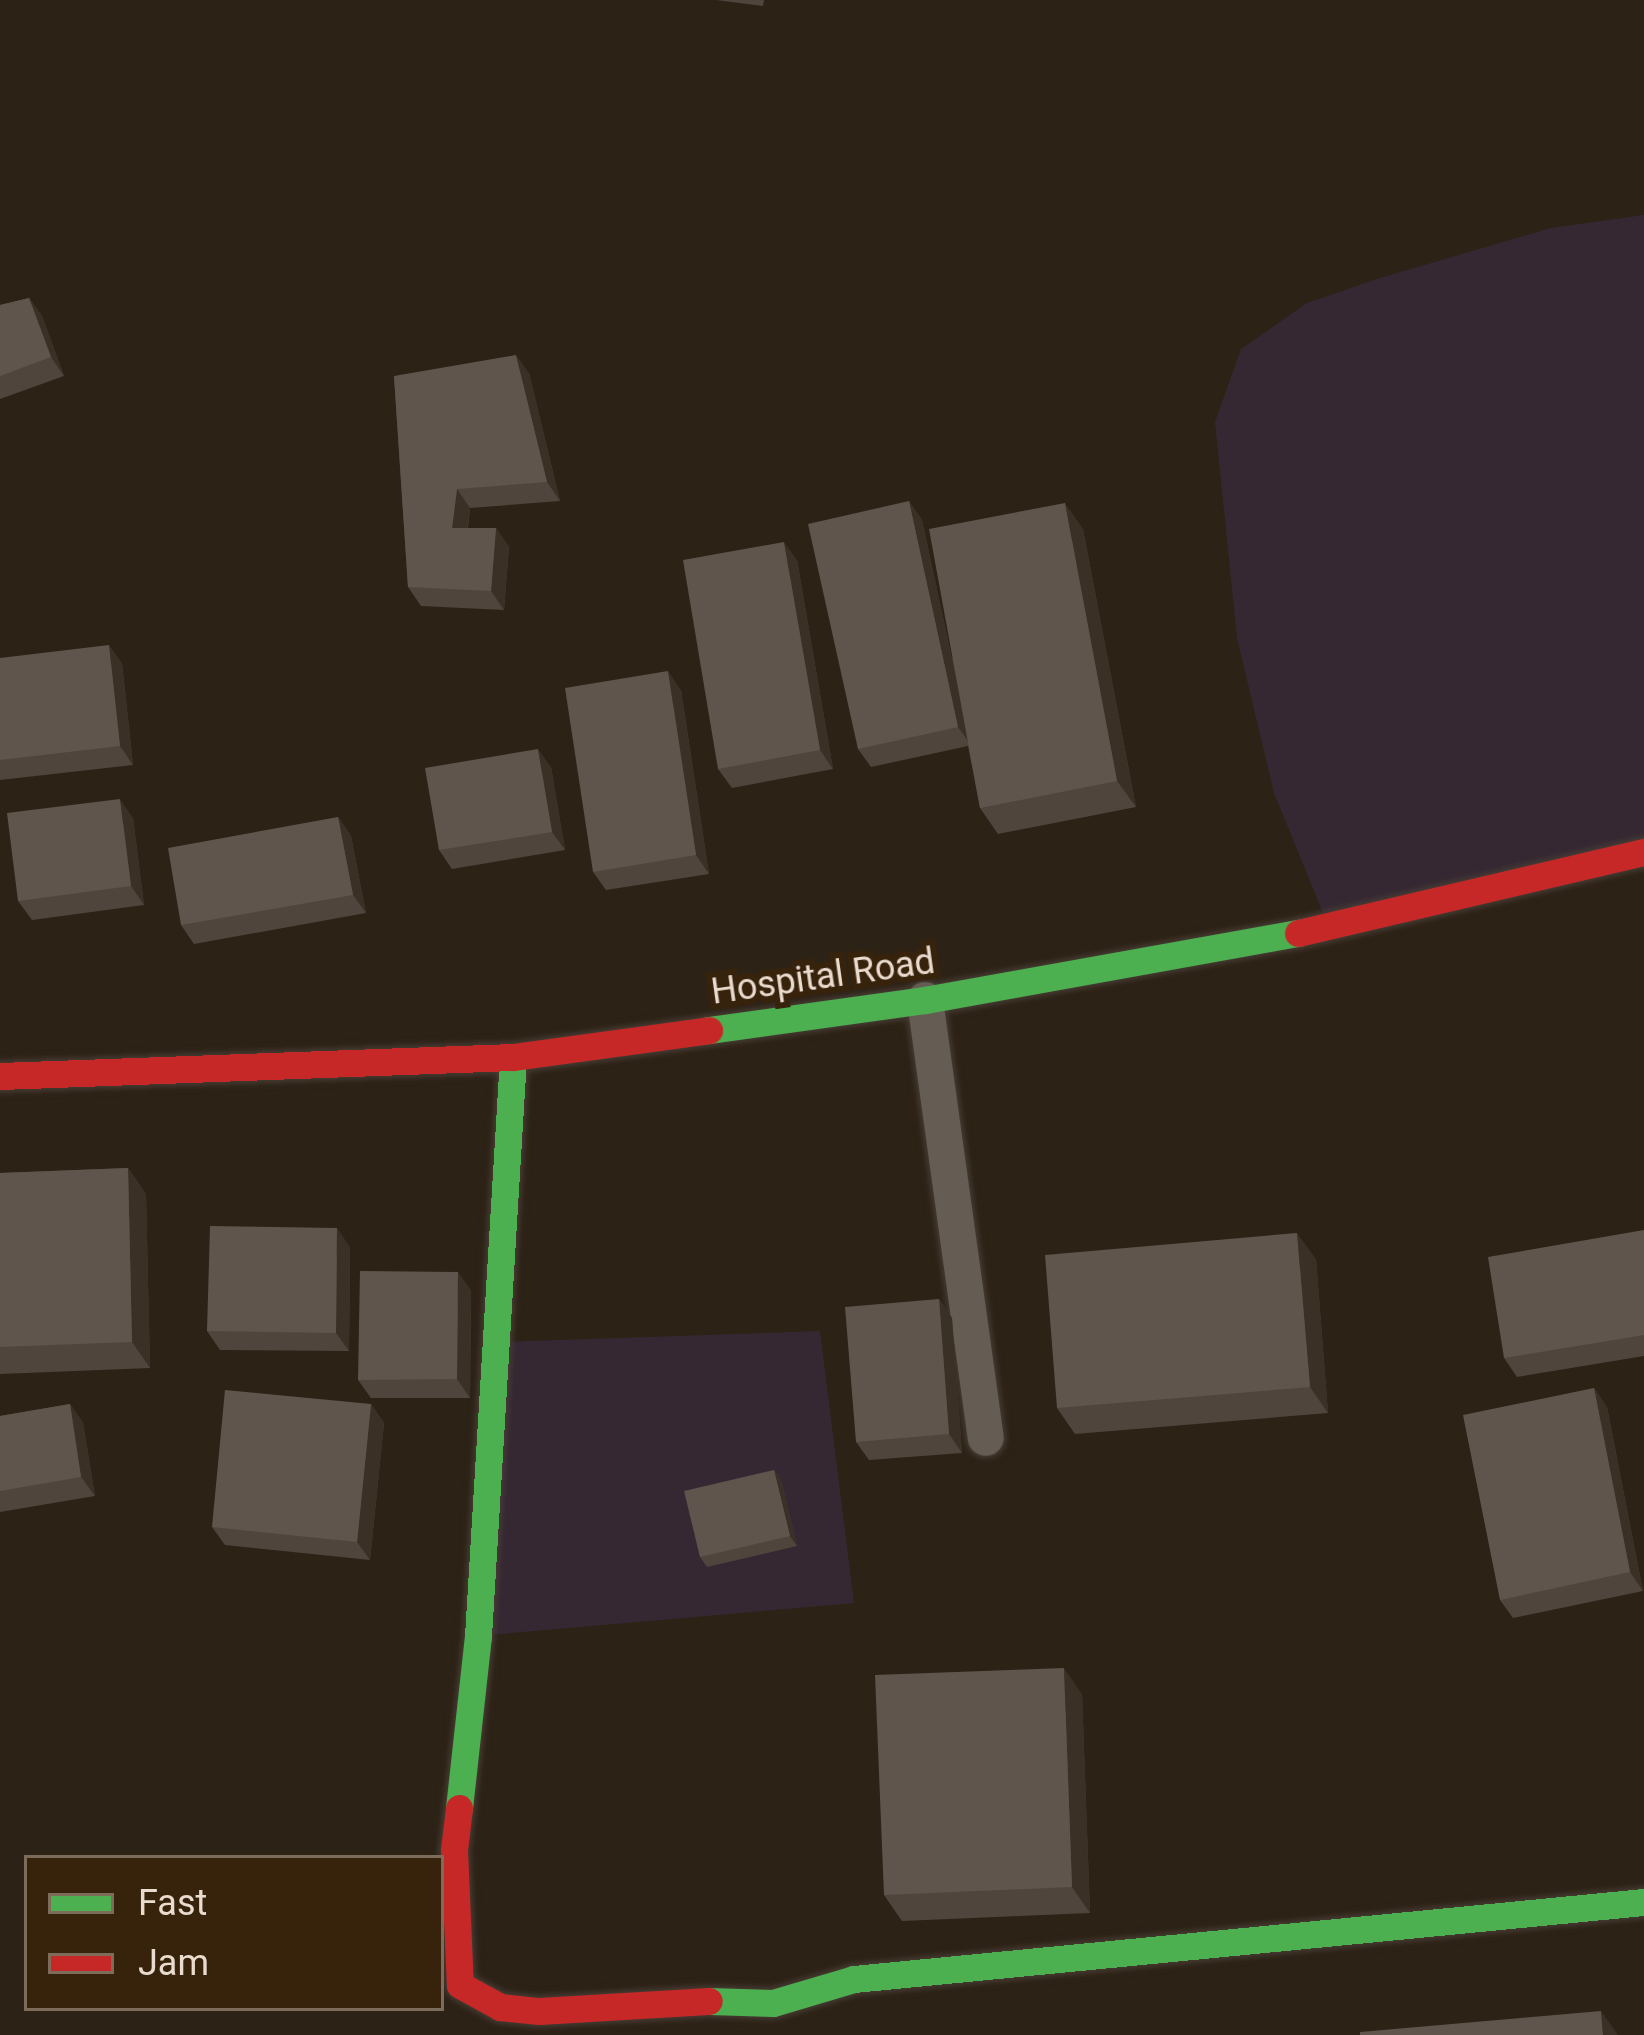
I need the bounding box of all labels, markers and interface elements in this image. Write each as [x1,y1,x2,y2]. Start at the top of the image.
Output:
street label: Hospital Road [708,940,938,1014]
legend [24,1855,444,2011]
text: Fast [138,1882,207,1924]
text: Jam [138,1942,209,1984]

